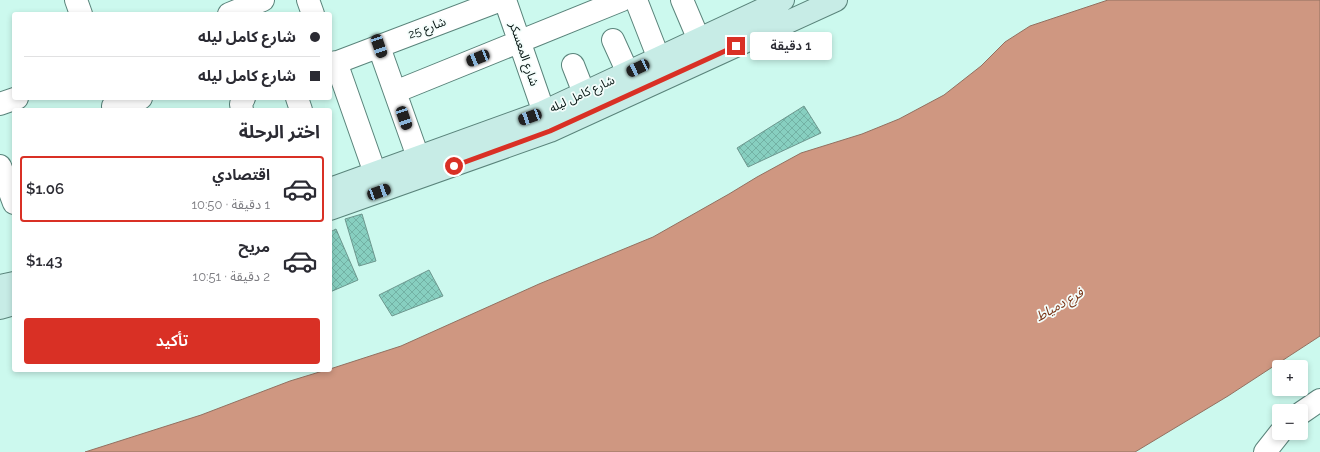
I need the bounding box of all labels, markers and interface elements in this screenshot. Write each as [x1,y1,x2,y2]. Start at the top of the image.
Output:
street label: شارع 25 [406,14,449,43]
street label: شارع المعسكر [504,19,541,88]
text: شارع كامل ليله [198,28,296,46]
callout: 1 دقيقة [750,32,832,60]
car [369,33,389,59]
route end [727,37,745,55]
text: 1 دقيقة [771,38,811,53]
car [465,48,491,68]
car [625,57,651,79]
text: شارع كامل ليله [198,67,296,85]
street label: شارع كامل ليله [547,73,618,117]
car [394,105,414,131]
car [517,107,543,127]
text: اختر الرحلة [239,121,320,142]
route start [445,157,463,175]
text: اقتصادي [212,166,270,184]
icon: car [282,171,318,207]
text: $1.06 [26,180,64,198]
car [366,182,392,202]
text: 1 دقيقة · 10:50 [191,197,270,212]
text: مريح [238,238,270,256]
icon: car [282,243,318,279]
text: $1.43 [26,252,62,270]
text: 2 دقيقة · 10:51 [193,269,270,284]
water label: فرع دمياط [1033,284,1088,327]
button: تأكيد [24,318,320,364]
map controls [1272,360,1308,440]
button: + [1272,360,1308,396]
button: − [1272,404,1308,440]

